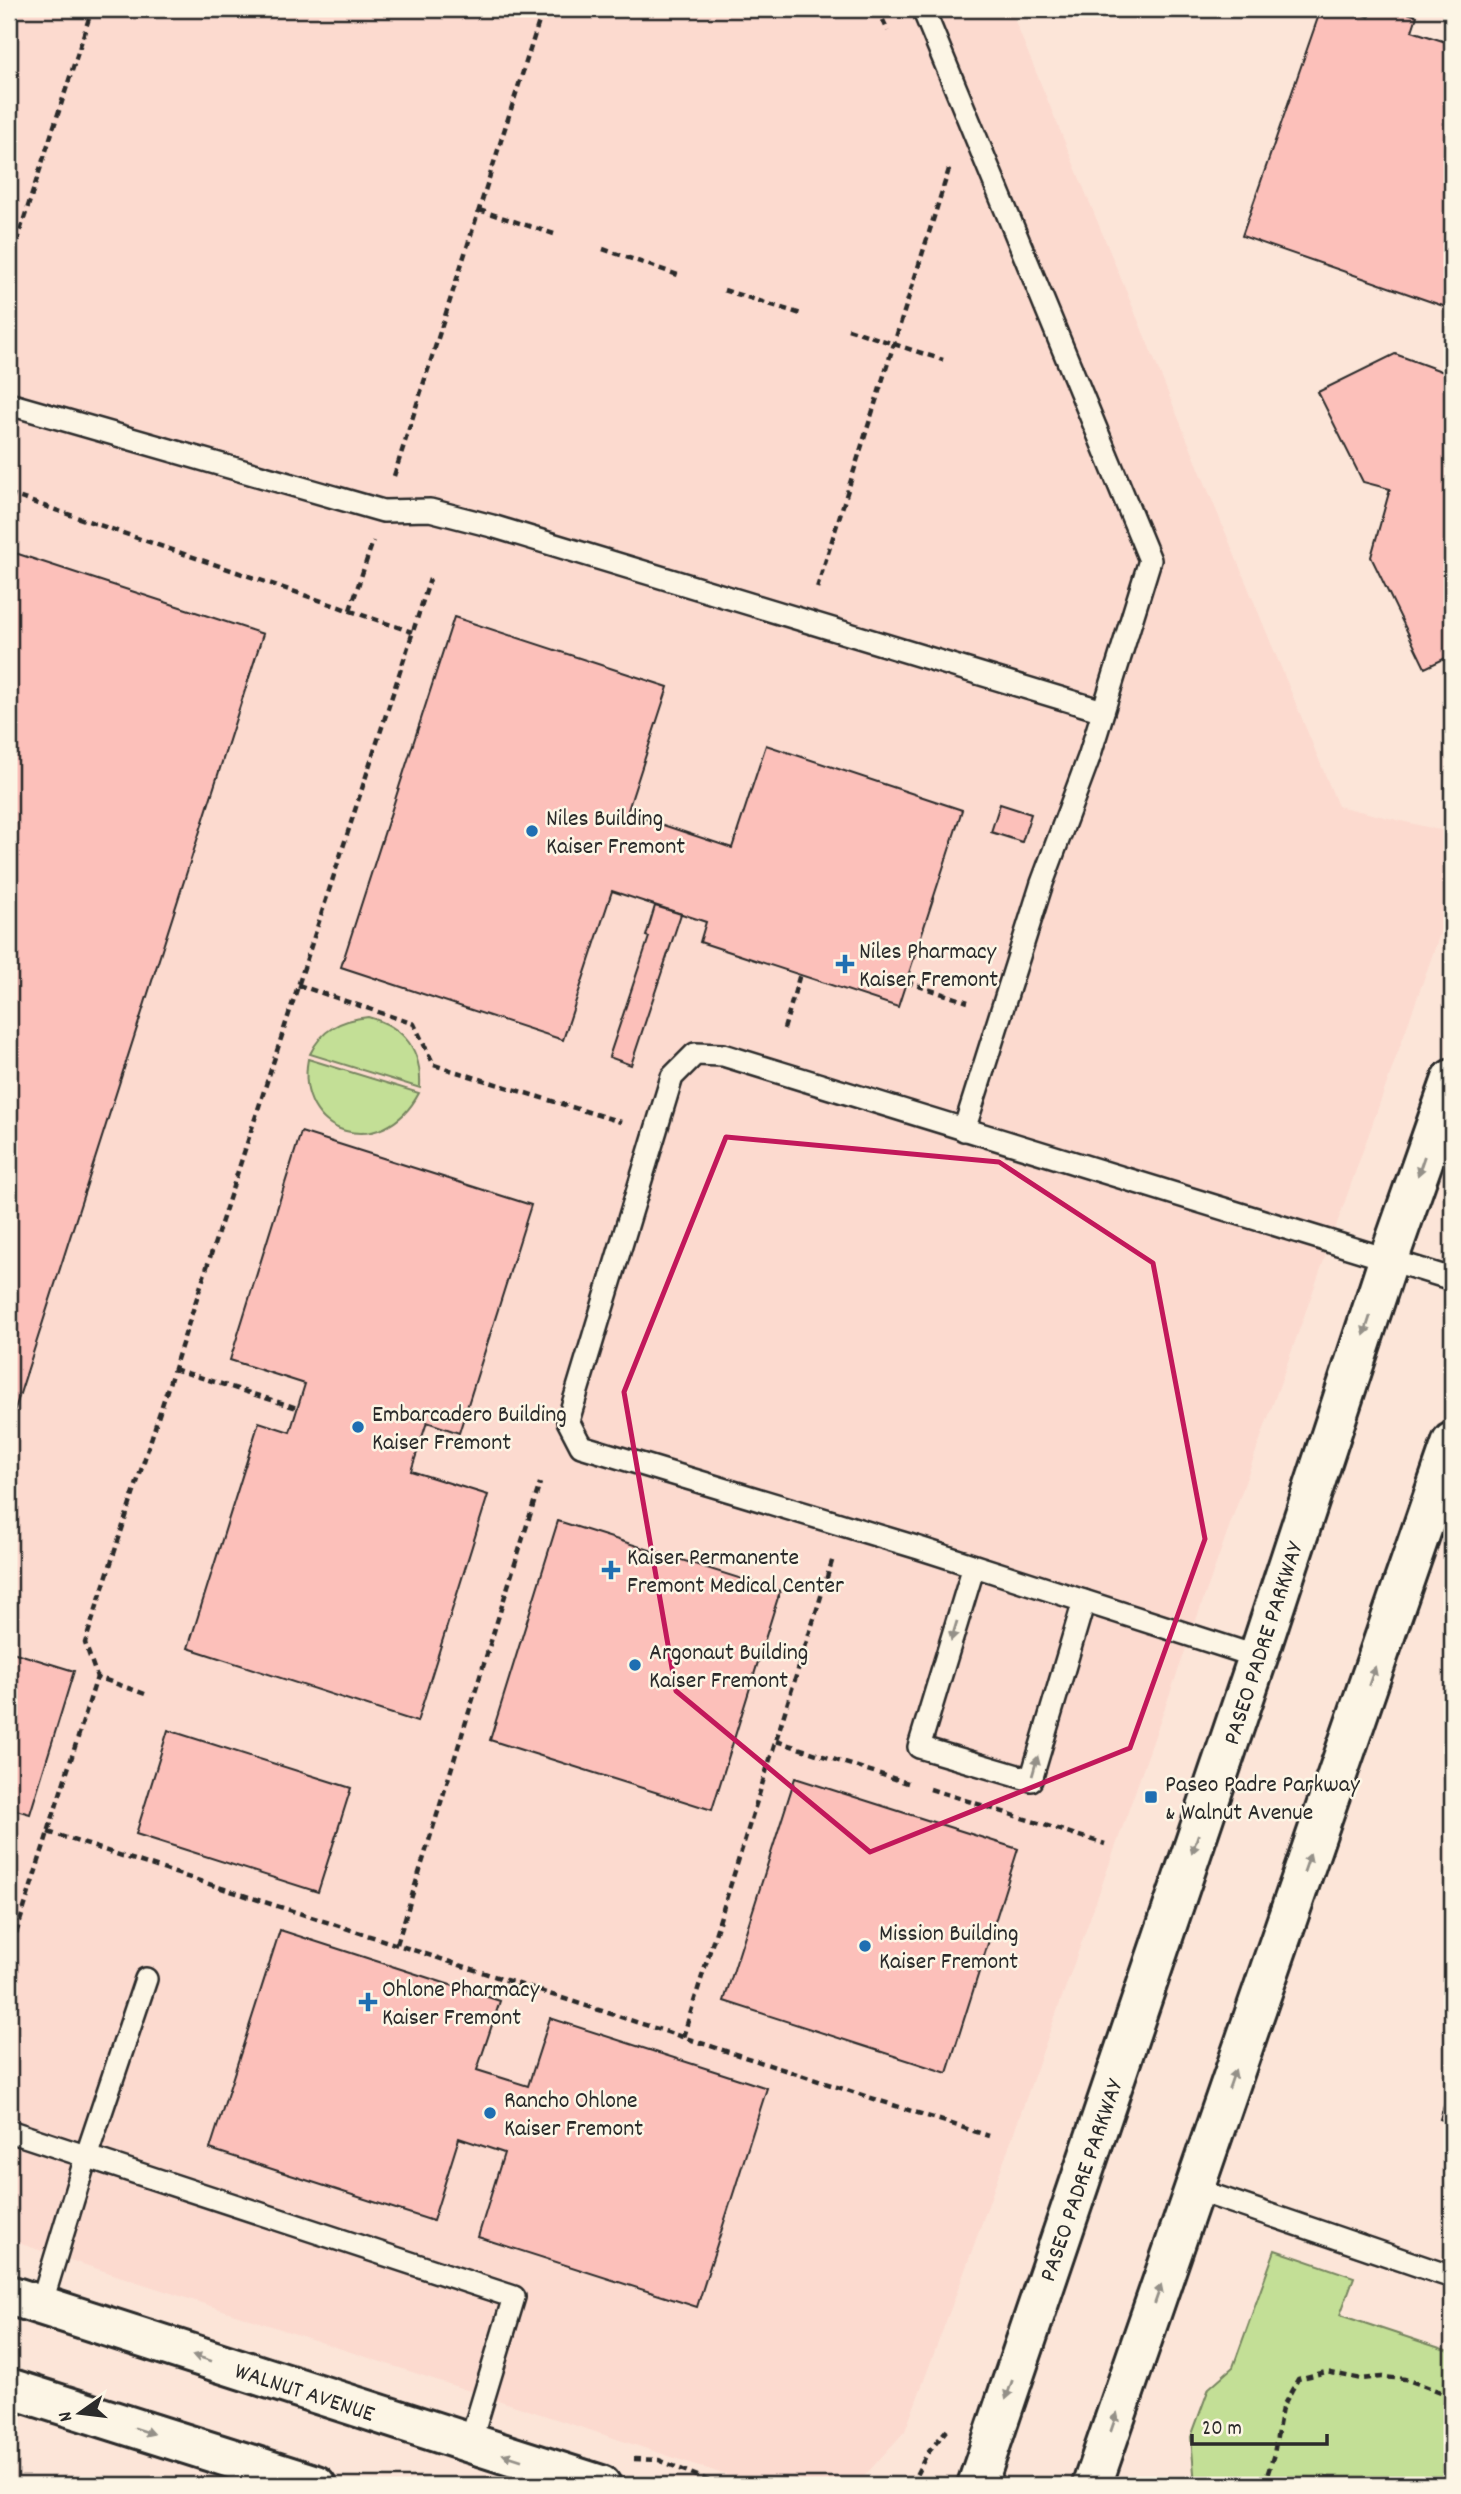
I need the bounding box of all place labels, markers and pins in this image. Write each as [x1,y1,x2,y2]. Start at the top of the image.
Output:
place label: Niles Building Kaiser Fremont [546,803,685,865]
marker: Niles Building Kaiser Fremont [524,823,540,839]
place label: Niles Pharmacy Kaiser Fremont [859,936,998,998]
marker: Niles Pharmacy Kaiser Fremont [837,956,853,972]
place label: Embarcadero Building Kaiser Fremont [372,1399,567,1461]
marker: Embarcadero Building Kaiser Fremont [350,1419,366,1435]
place label: Kaiser Permanente Fremont Medical Center [627,1542,844,1604]
marker: Kaiser Permanente Fremont Medical Center [601,1560,621,1580]
place label: Argonaut Building Kaiser Fremont [649,1637,808,1699]
marker: Argonaut Building Kaiser Fremont [627,1657,643,1673]
place label: Paseo Padre Parkway & Walnut Avenue [1165,1769,1361,1831]
marker: Paseo Padre Parkway & Walnut Avenue [1143,1789,1159,1805]
place label: Mission Building Kaiser Fremont [879,1918,1018,1980]
marker: Mission Building Kaiser Fremont [857,1938,873,1954]
place label: Ohlone Pharmacy Kaiser Fremont [382,1974,541,2036]
marker: Ohlone Pharmacy Kaiser Fremont [360,1994,376,2010]
place label: Rancho Ohlone Kaiser Fremont [504,2085,643,2147]
marker: Rancho Ohlone Kaiser Fremont [482,2105,498,2121]

